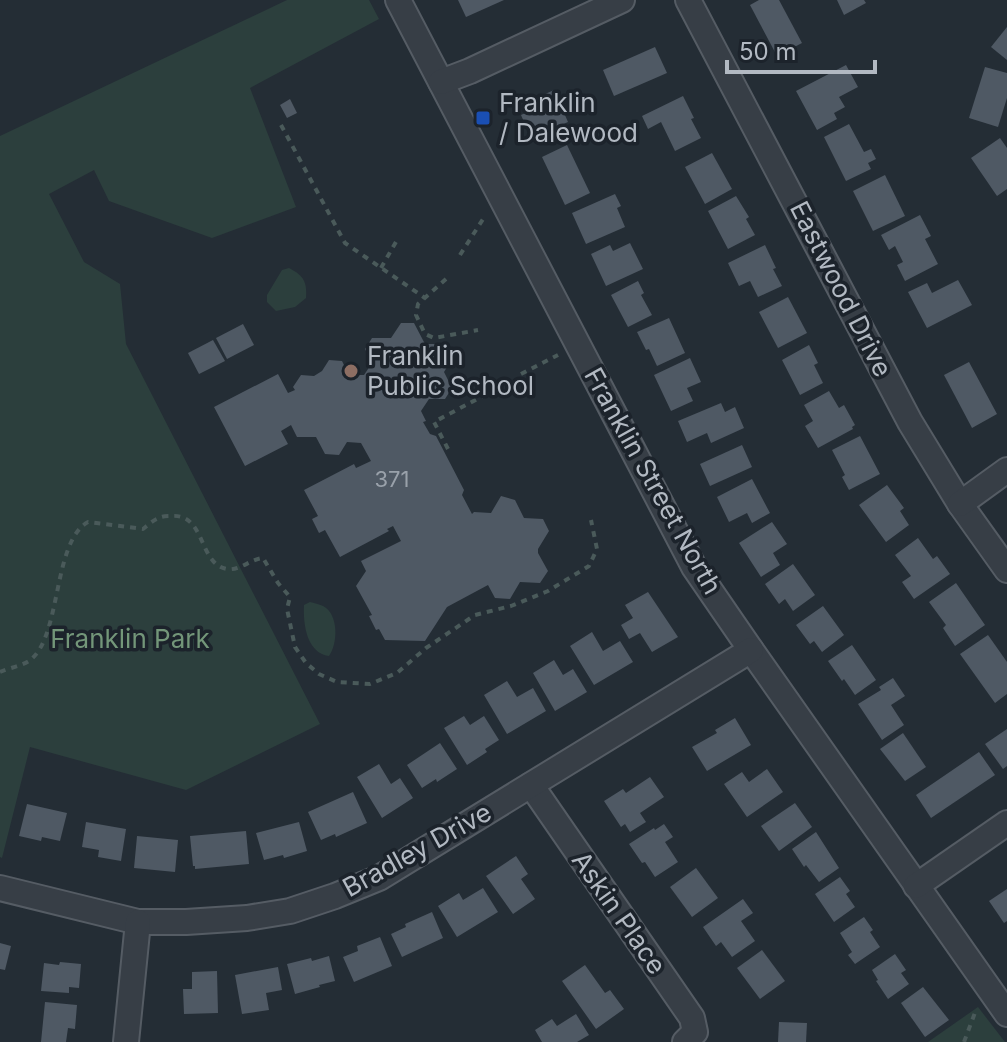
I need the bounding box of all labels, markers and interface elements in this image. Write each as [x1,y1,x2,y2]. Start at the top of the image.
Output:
scale bar [727,24,875,74]
text: 50 m [739,37,797,66]
place label: Franklin / Dalewood [499,87,638,148]
marker: Franklin / Dalewood [474,109,492,127]
street label: Eastwood Drive [784,196,899,382]
place label: Franklin Public School [367,340,534,401]
marker: Franklin Public School [342,362,360,380]
street label: Franklin Street North [578,362,729,599]
house number: 371 [375,466,410,492]
park label: Franklin Park [50,623,210,654]
street label: Bradley Drive [337,796,496,903]
street label: Askin Place [566,845,673,980]

